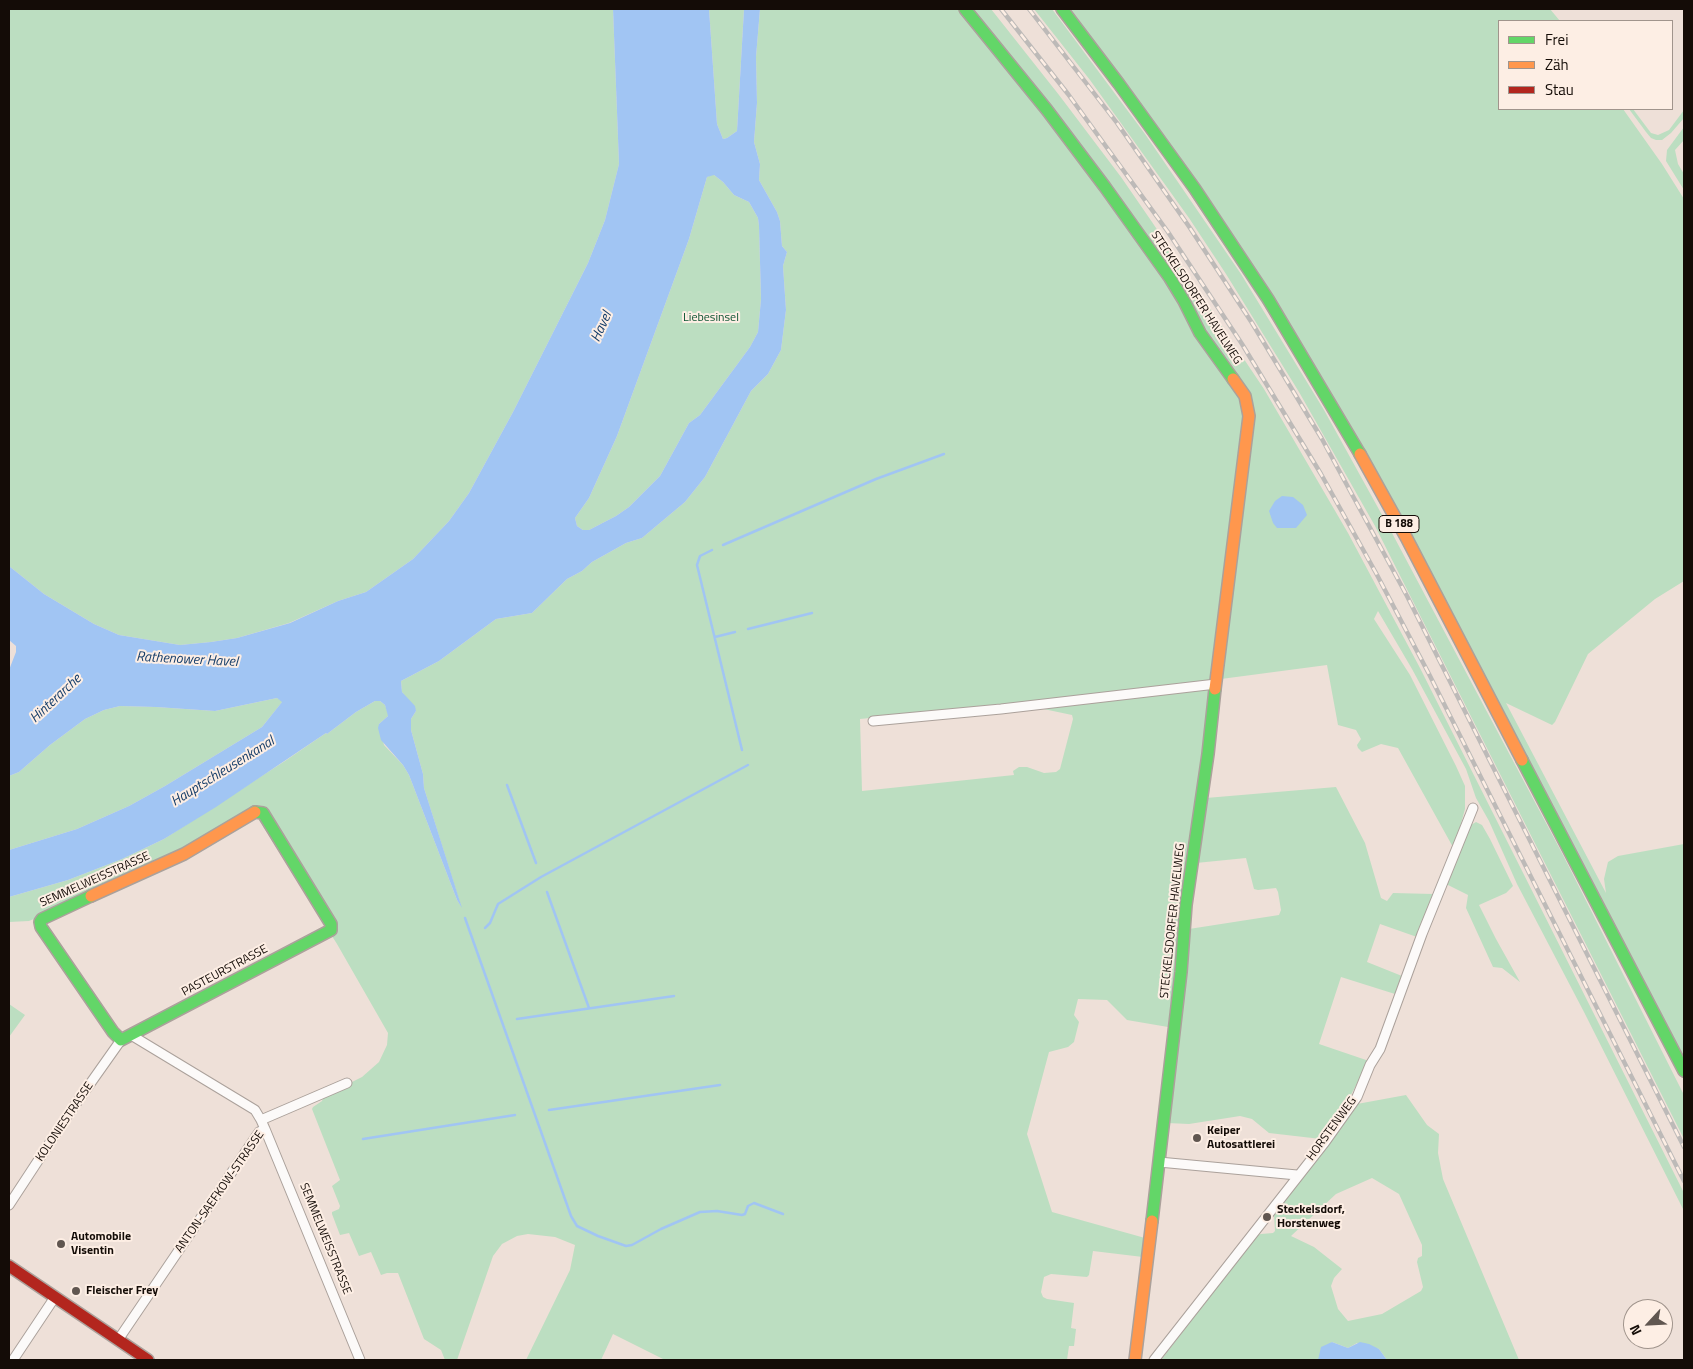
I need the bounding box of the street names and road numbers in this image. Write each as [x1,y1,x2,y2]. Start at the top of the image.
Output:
street label: STECKELSDORFER HAVELWEG [1147,229,1245,367]
road number: B 188 [1379,516,1419,532]
street label: STECKELSDORFER HAVELWEG [1158,843,1188,999]
street label: SEMMELWEISSTRASSE [38,849,152,911]
street label: PASTEURSTRASSE [180,942,270,1000]
street label: KOLONIESTRASSE [33,1080,97,1164]
street label: HORSTENWEG [1304,1094,1360,1164]
street label: ANTON-SAEFKOW-STRASSE [172,1128,268,1256]
street label: SEMMELWEISSTRASSE [296,1181,354,1297]

